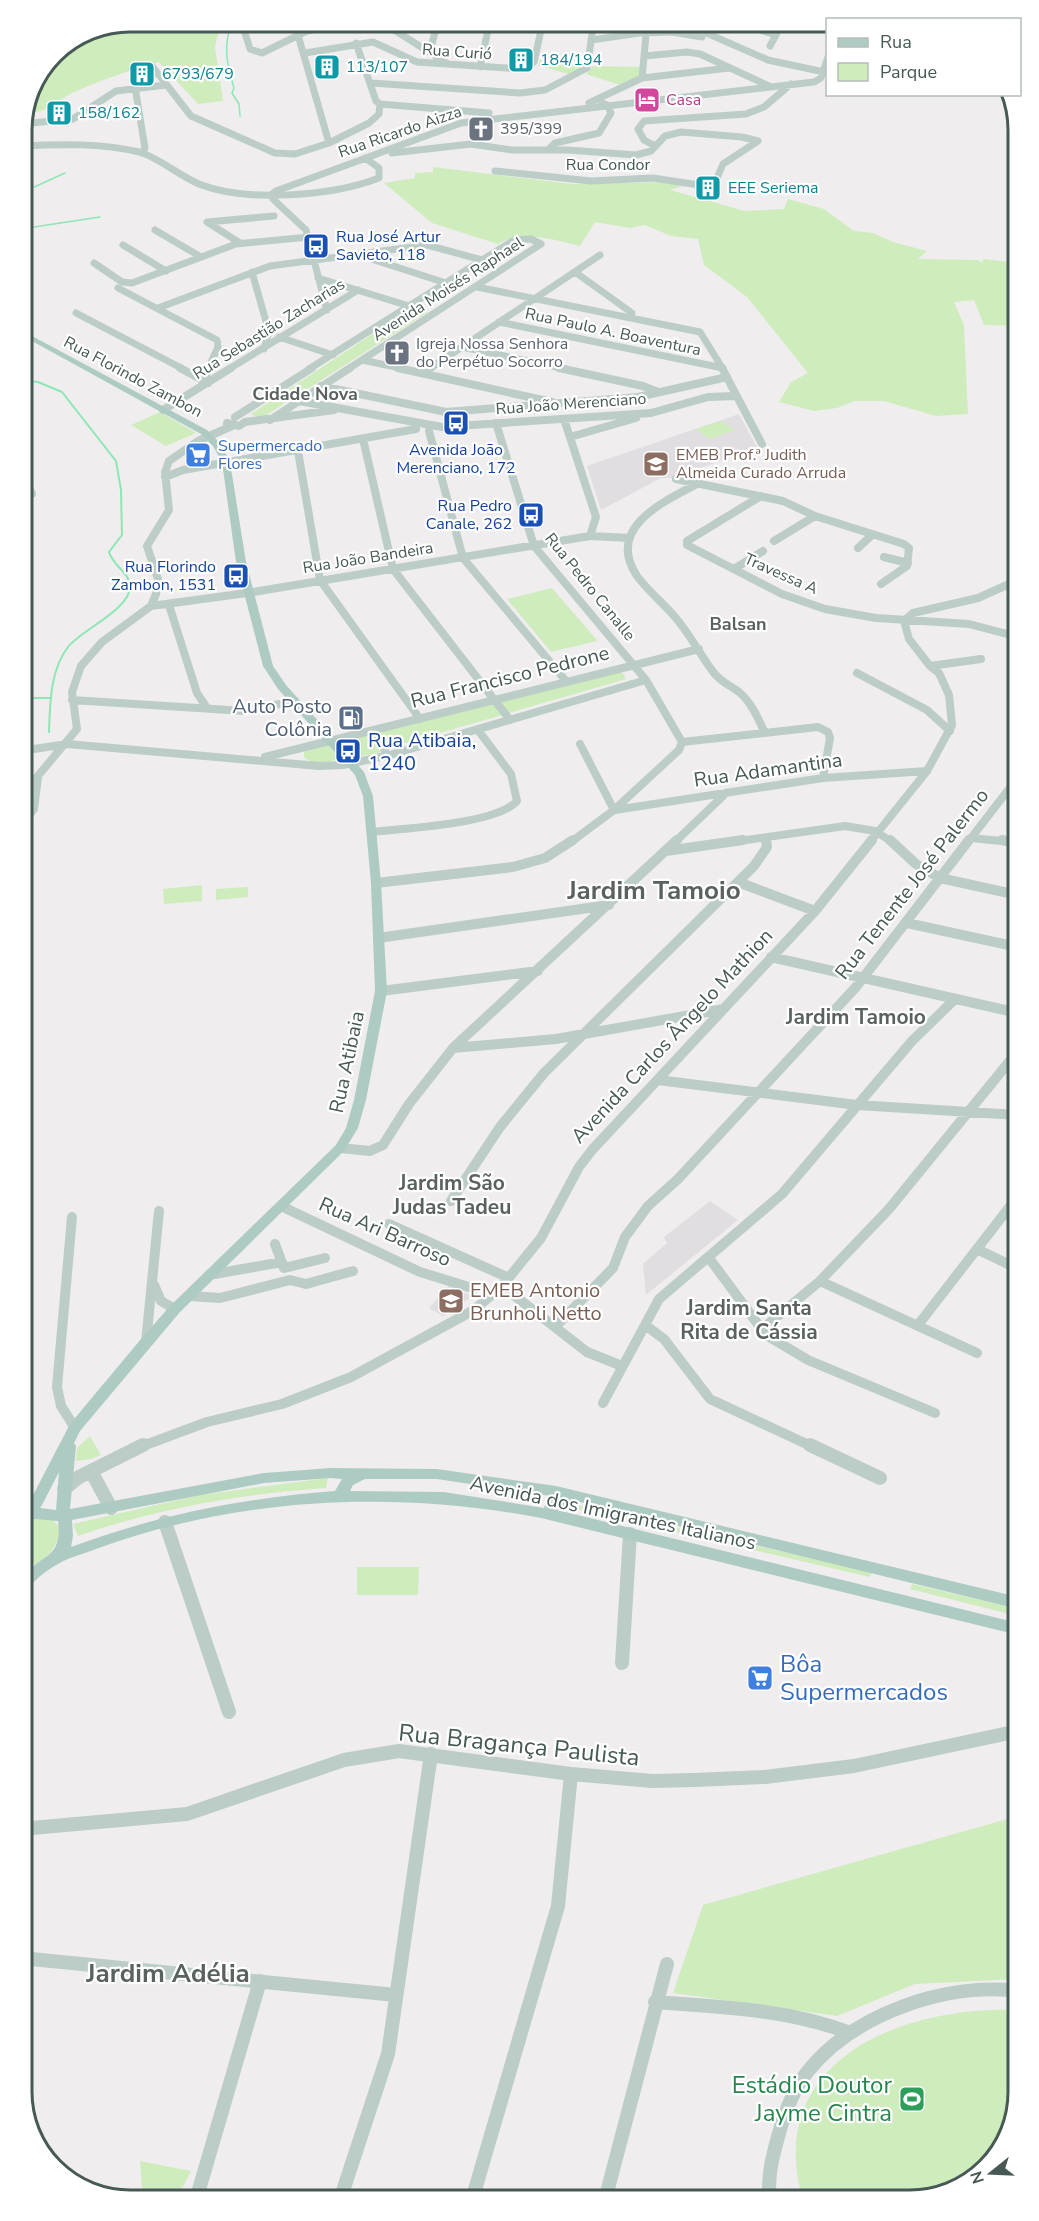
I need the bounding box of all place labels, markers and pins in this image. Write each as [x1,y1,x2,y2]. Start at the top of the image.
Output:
building icon: 184/194 [506,45,536,75]
place label: 184/194 [540,49,603,71]
building icon: 113/107 [312,52,342,82]
place label: 113/107 [346,56,408,78]
building icon: 6793/679 [127,59,157,89]
place label: 6793/679 [162,63,234,85]
hotel icon: Casa [632,85,662,115]
place label: Casa [666,89,701,111]
building icon: 158/162 [44,98,74,128]
place label: 158/162 [78,102,140,124]
church icon: 395/399 [466,114,496,144]
place label: 395/399 [500,118,562,140]
building icon: EEE Seriema [693,173,723,203]
place label: EEE Seriema [728,177,819,199]
place label: Rua José Artur Savieto, 118 [336,226,441,266]
bus stop icon: Rua José Artur Savieto, 118 [301,231,331,261]
place label: Igreja Nossa Senhora do Perpétuo Socorro [416,333,568,373]
church icon: Igreja Nossa Senhora do Perpétuo Socorro [382,338,412,368]
bus stop icon: Avenida João Merenciano, 172 [441,408,471,438]
place label: Supermercado Flores [218,435,322,475]
place label: Avenida João Merenciano, 172 [396,439,516,479]
supermarket icon: Supermercado Flores [183,440,213,470]
place label: EMEB Prof.ª Judith Almeida Curado Arruda [676,444,846,484]
school or university icon: EMEB Prof.ª Judith Almeida Curado Arruda [641,449,671,479]
place label: Rua Pedro Canale, 262 [426,495,512,535]
bus stop icon: Rua Pedro Canale, 262 [516,500,546,530]
place label: Rua Florindo Zambon, 1531 [111,556,216,596]
bus stop icon: Rua Florindo Zambon, 1531 [221,561,251,591]
place label: Auto Posto Colônia [232,693,332,743]
fuel station icon: Auto Posto Colônia [336,703,366,733]
place label: Rua Atibaia, 1240 [368,727,476,777]
bus stop icon: Rua Atibaia, 1240 [333,736,363,766]
place label: EMEB Antonio Brunholi Netto [470,1277,602,1327]
school or university icon: EMEB Antonio Brunholi Netto [436,1286,466,1316]
place label: Bôa Supermercados [780,1648,948,1708]
supermarket icon: Bôa Supermercados [745,1663,775,1693]
place label: Estádio Doutor Jayme Cintra [732,2069,892,2129]
sports icon: Estádio Doutor Jayme Cintra [897,2084,927,2114]

